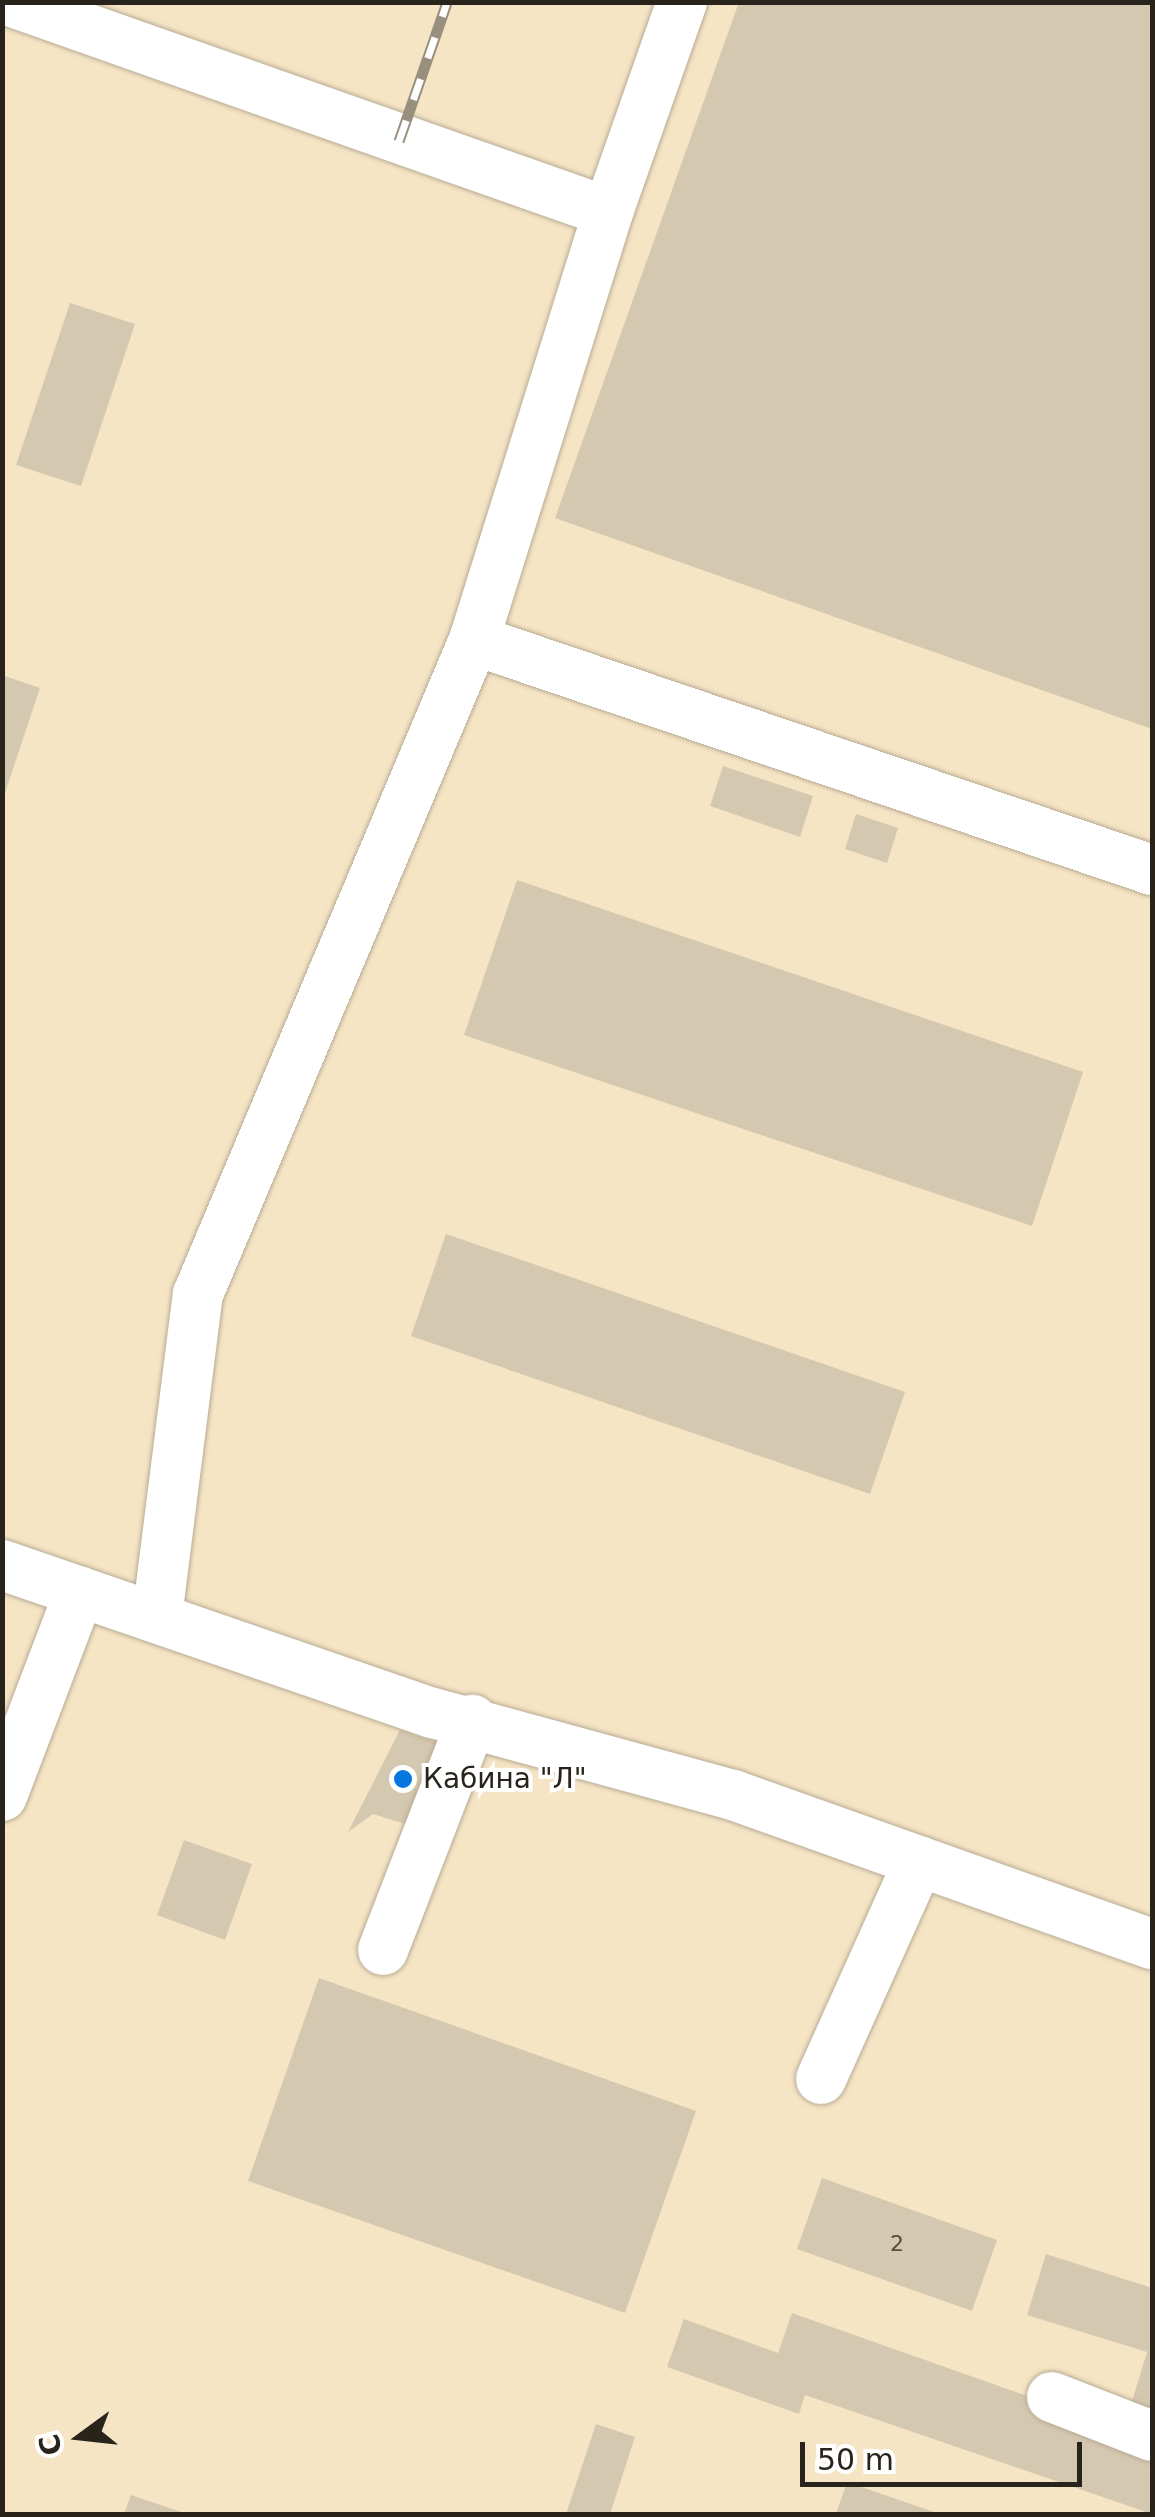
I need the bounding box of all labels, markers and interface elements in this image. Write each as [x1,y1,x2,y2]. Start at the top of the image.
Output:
place label: Кабина "Л" [423,1762,587,1796]
marker: Кабина "Л" [392,1768,414,1790]
house number: 2 [890,2231,904,2257]
north arrow [30,2387,130,2487]
scale bar [805,2422,1088,2484]
text: С [32,2431,69,2459]
text: 50 m [817,2442,894,2477]

